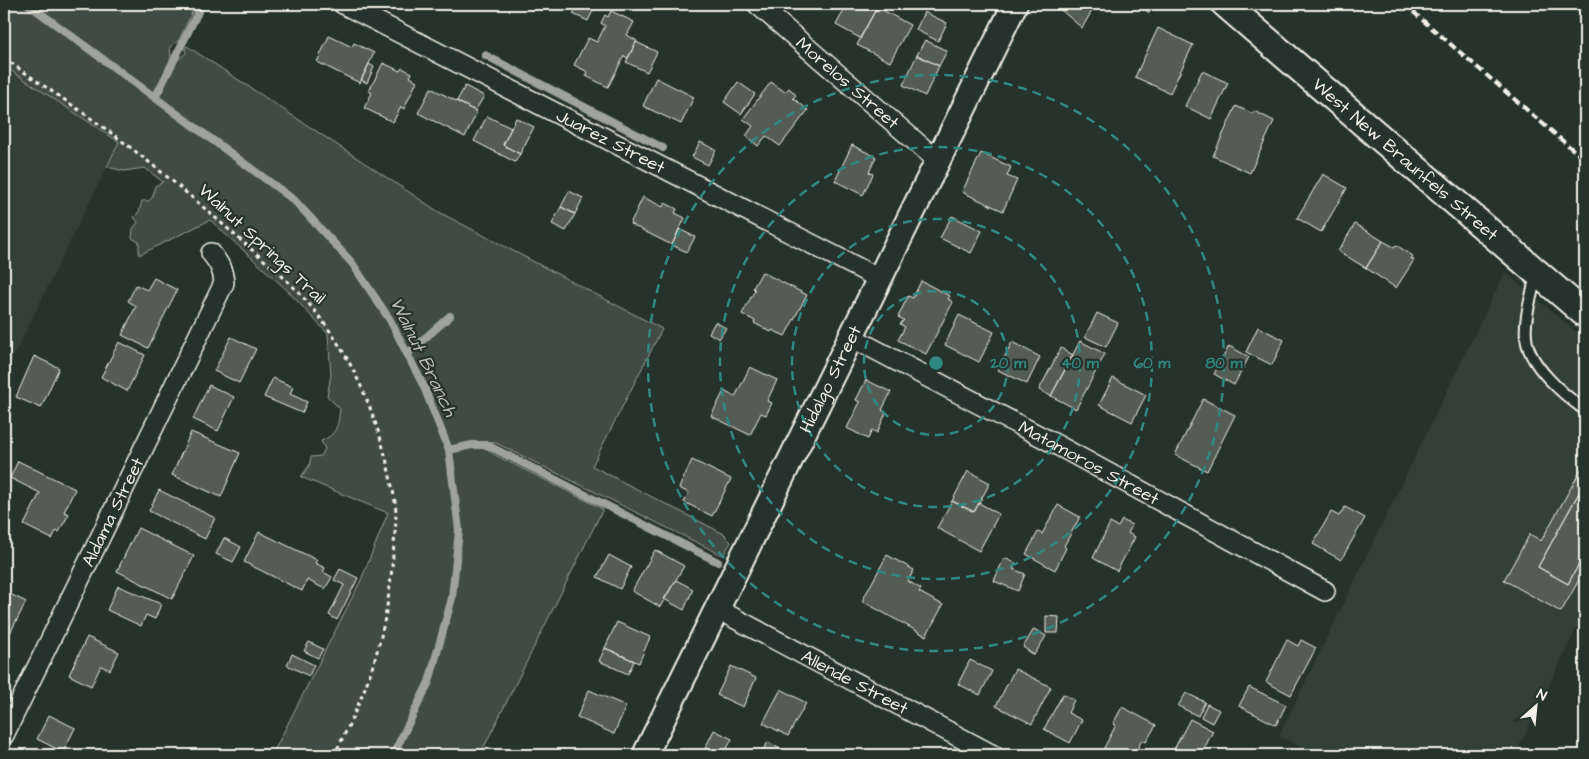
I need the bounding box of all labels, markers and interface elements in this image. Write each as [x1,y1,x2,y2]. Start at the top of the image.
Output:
street label: Morelos Street [791,31,905,135]
street label: West New Braunfels Street [1307,72,1504,247]
street label: Juarez Street [552,103,670,180]
street label: Walnut Springs Trail [192,178,331,311]
water label: Walnut Branch [382,293,464,423]
street label: Hidalgo Street [793,320,868,437]
text: 20 m [989,353,1026,374]
text: 40 m [1061,353,1099,374]
text: 60 m [1134,353,1171,374]
text: 80 m [1206,353,1243,374]
centre of rings [927,354,945,372]
street label: Matamoros Street [1014,414,1164,511]
street label: Aldama Street [75,452,150,571]
street label: Allende Street [797,643,913,721]
north arrow [1512,682,1562,732]
text: N [1533,684,1550,706]

